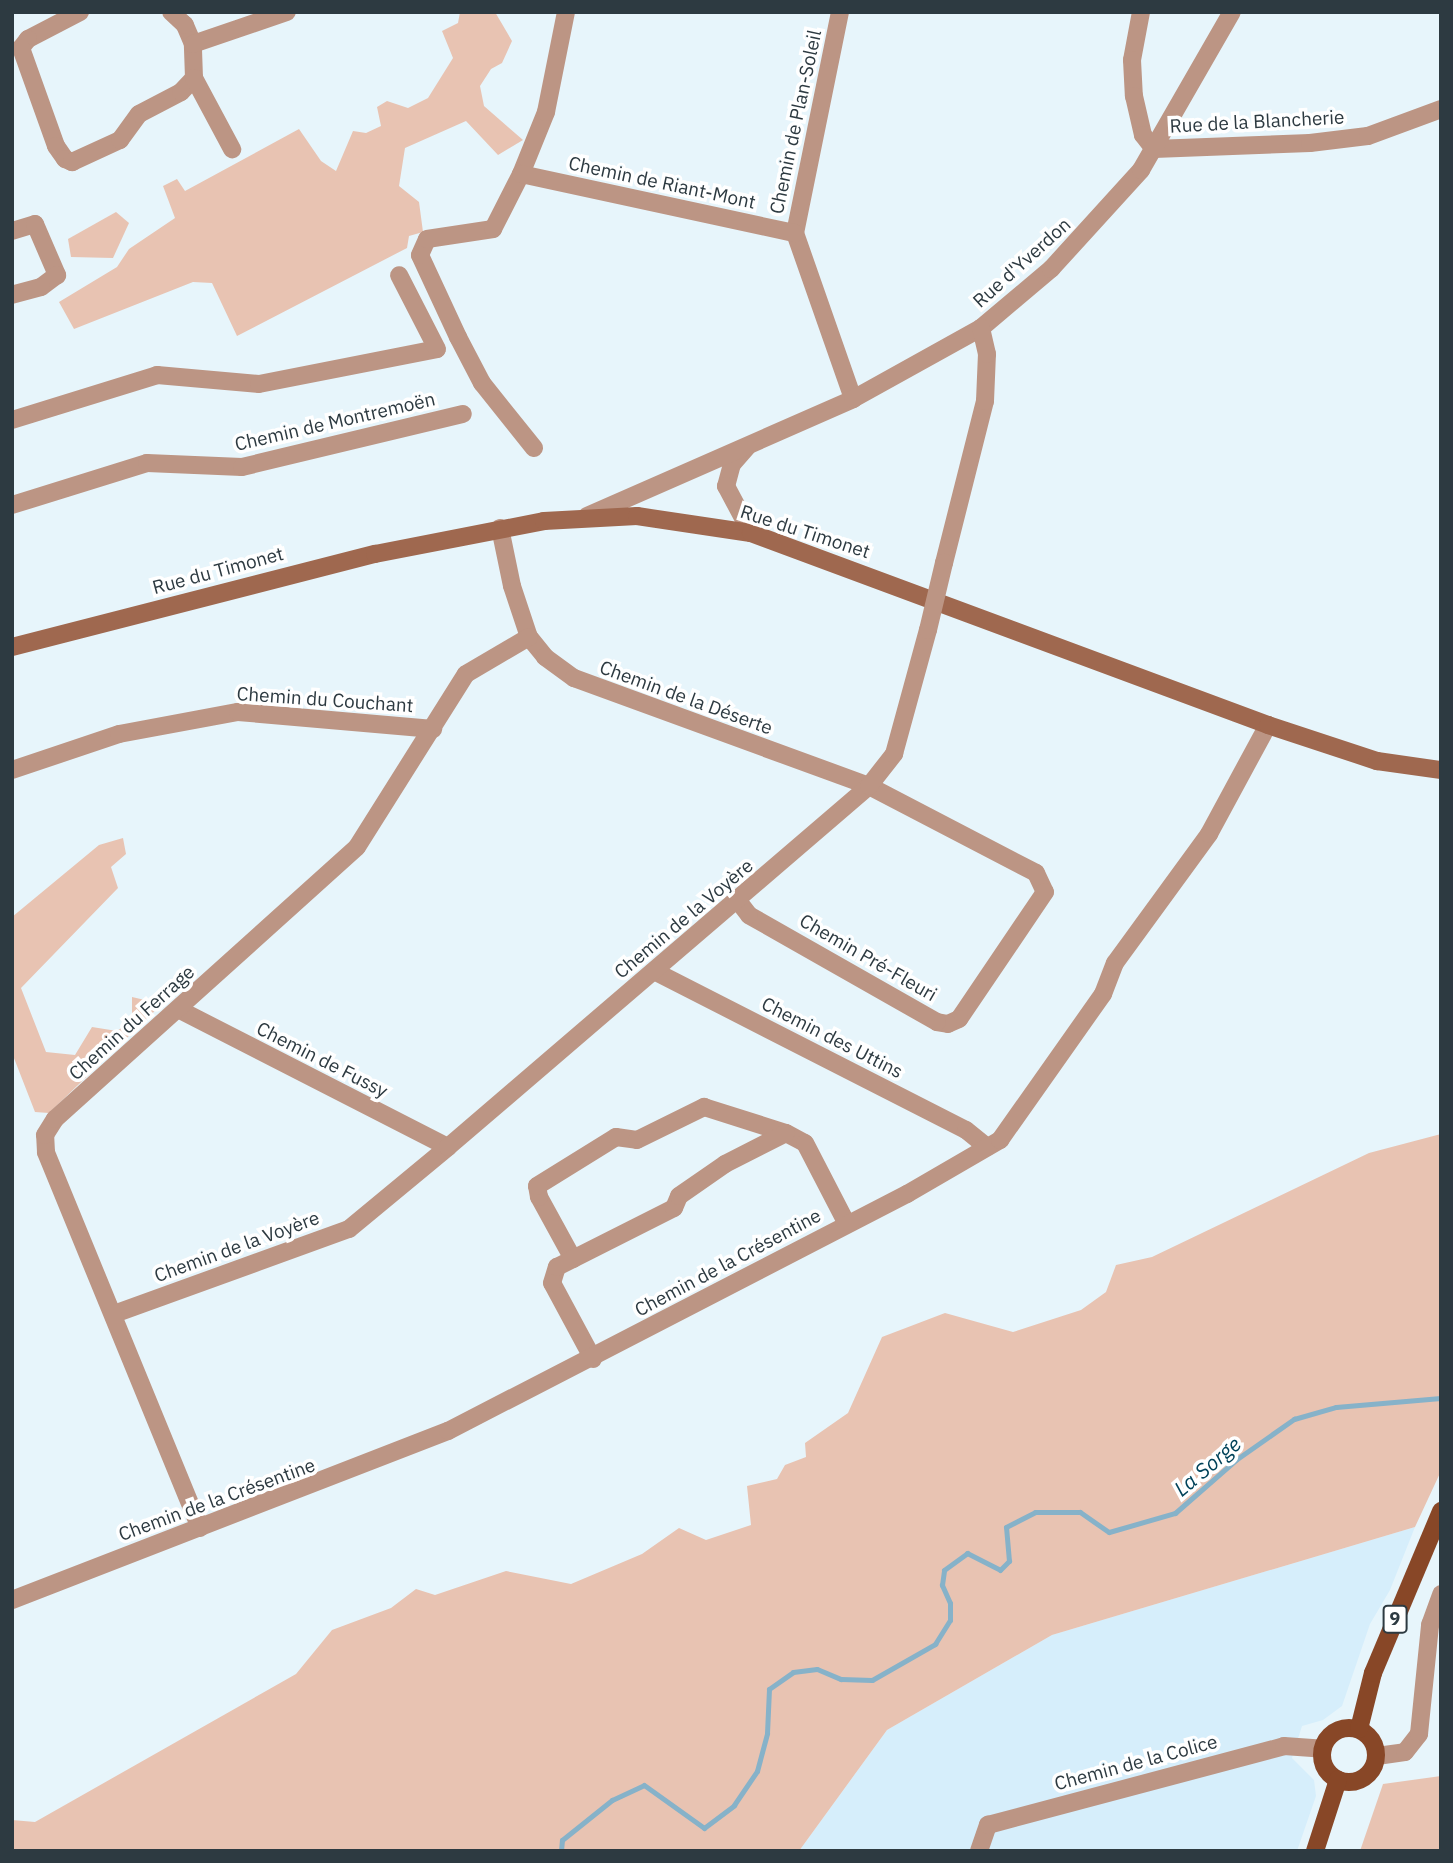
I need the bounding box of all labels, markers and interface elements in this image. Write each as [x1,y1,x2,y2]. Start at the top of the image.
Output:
street label: Chemin de Plan-Soleil [765,28,827,216]
street label: Rue de la Blancherie [1169,106,1345,138]
street label: Chemin de Riant-Mont [566,152,758,214]
street label: Rue d'Yverdon [969,213,1075,313]
street label: Chemin de Montremoën [233,388,437,456]
street label: Rue du Timonet [737,500,873,564]
street label: Rue du Timonet [150,543,286,599]
street label: Chemin de la Déserte [596,656,776,740]
street label: Chemin du Couchant [236,682,414,718]
street label: Chemin de la Voyère [610,854,758,984]
street label: Chemin Pré-Fleuri [795,909,941,1007]
street label: Chemin du Ferrage [65,961,199,1085]
street label: Chemin des Uttins [757,993,907,1083]
street label: Chemin de Fussy [253,1017,391,1103]
street label: Chemin de la Crésentine [631,1204,825,1322]
street label: Chemin de la Voyère [151,1207,323,1287]
water label: La Sorge [1169,1431,1245,1501]
street label: Chemin de la Crésentine [116,1454,318,1546]
road number: 9 [1381,1604,1409,1634]
street label: Chemin de la Colice [1052,1730,1220,1796]

